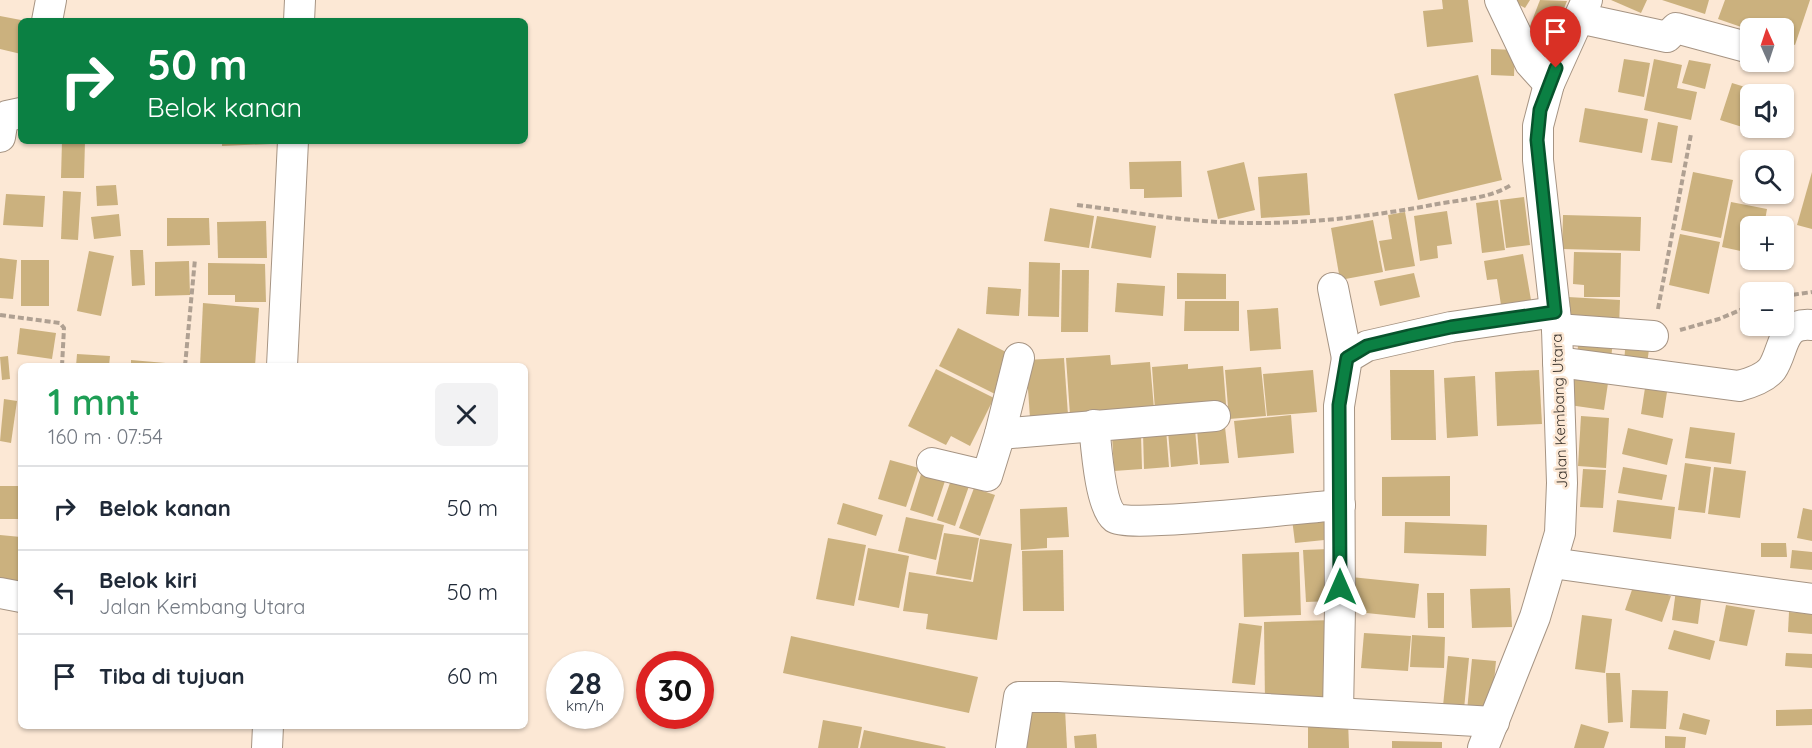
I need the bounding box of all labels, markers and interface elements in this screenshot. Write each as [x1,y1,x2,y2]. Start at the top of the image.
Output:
pin [1530,6,1581,68]
icon: arrive [1539,15,1572,48]
north arrow [1740,18,1794,72]
map controls [1740,18,1794,336]
text: 50 m [147,38,247,91]
icon: right [48,42,126,120]
button: sound [1740,84,1794,138]
text: Belok kanan [147,90,302,124]
button: search [1740,150,1794,204]
button: + [1740,216,1794,270]
button: − [1740,282,1794,336]
street label: Jalan Kembang Utara [1547,333,1571,489]
text: 1 mnt [48,379,140,424]
button: close [435,383,498,446]
text: 160 m · 07:54 [48,424,163,449]
icon: right [48,492,81,525]
text: Belok kanan [99,494,231,522]
text: 50 m [447,494,498,522]
position arrow [1308,555,1372,619]
text: Belok kiri [99,566,197,594]
icon: left [48,576,81,609]
text: 50 m [447,578,498,606]
text: Jalan Kembang Utara [99,594,305,619]
speed limit sign: 30 [636,651,714,729]
icon: arrive [48,660,81,693]
text: Tiba di tujuan [99,662,245,690]
text: 60 m [447,662,498,690]
text: 28 [568,664,602,702]
text: km/h [566,696,604,715]

